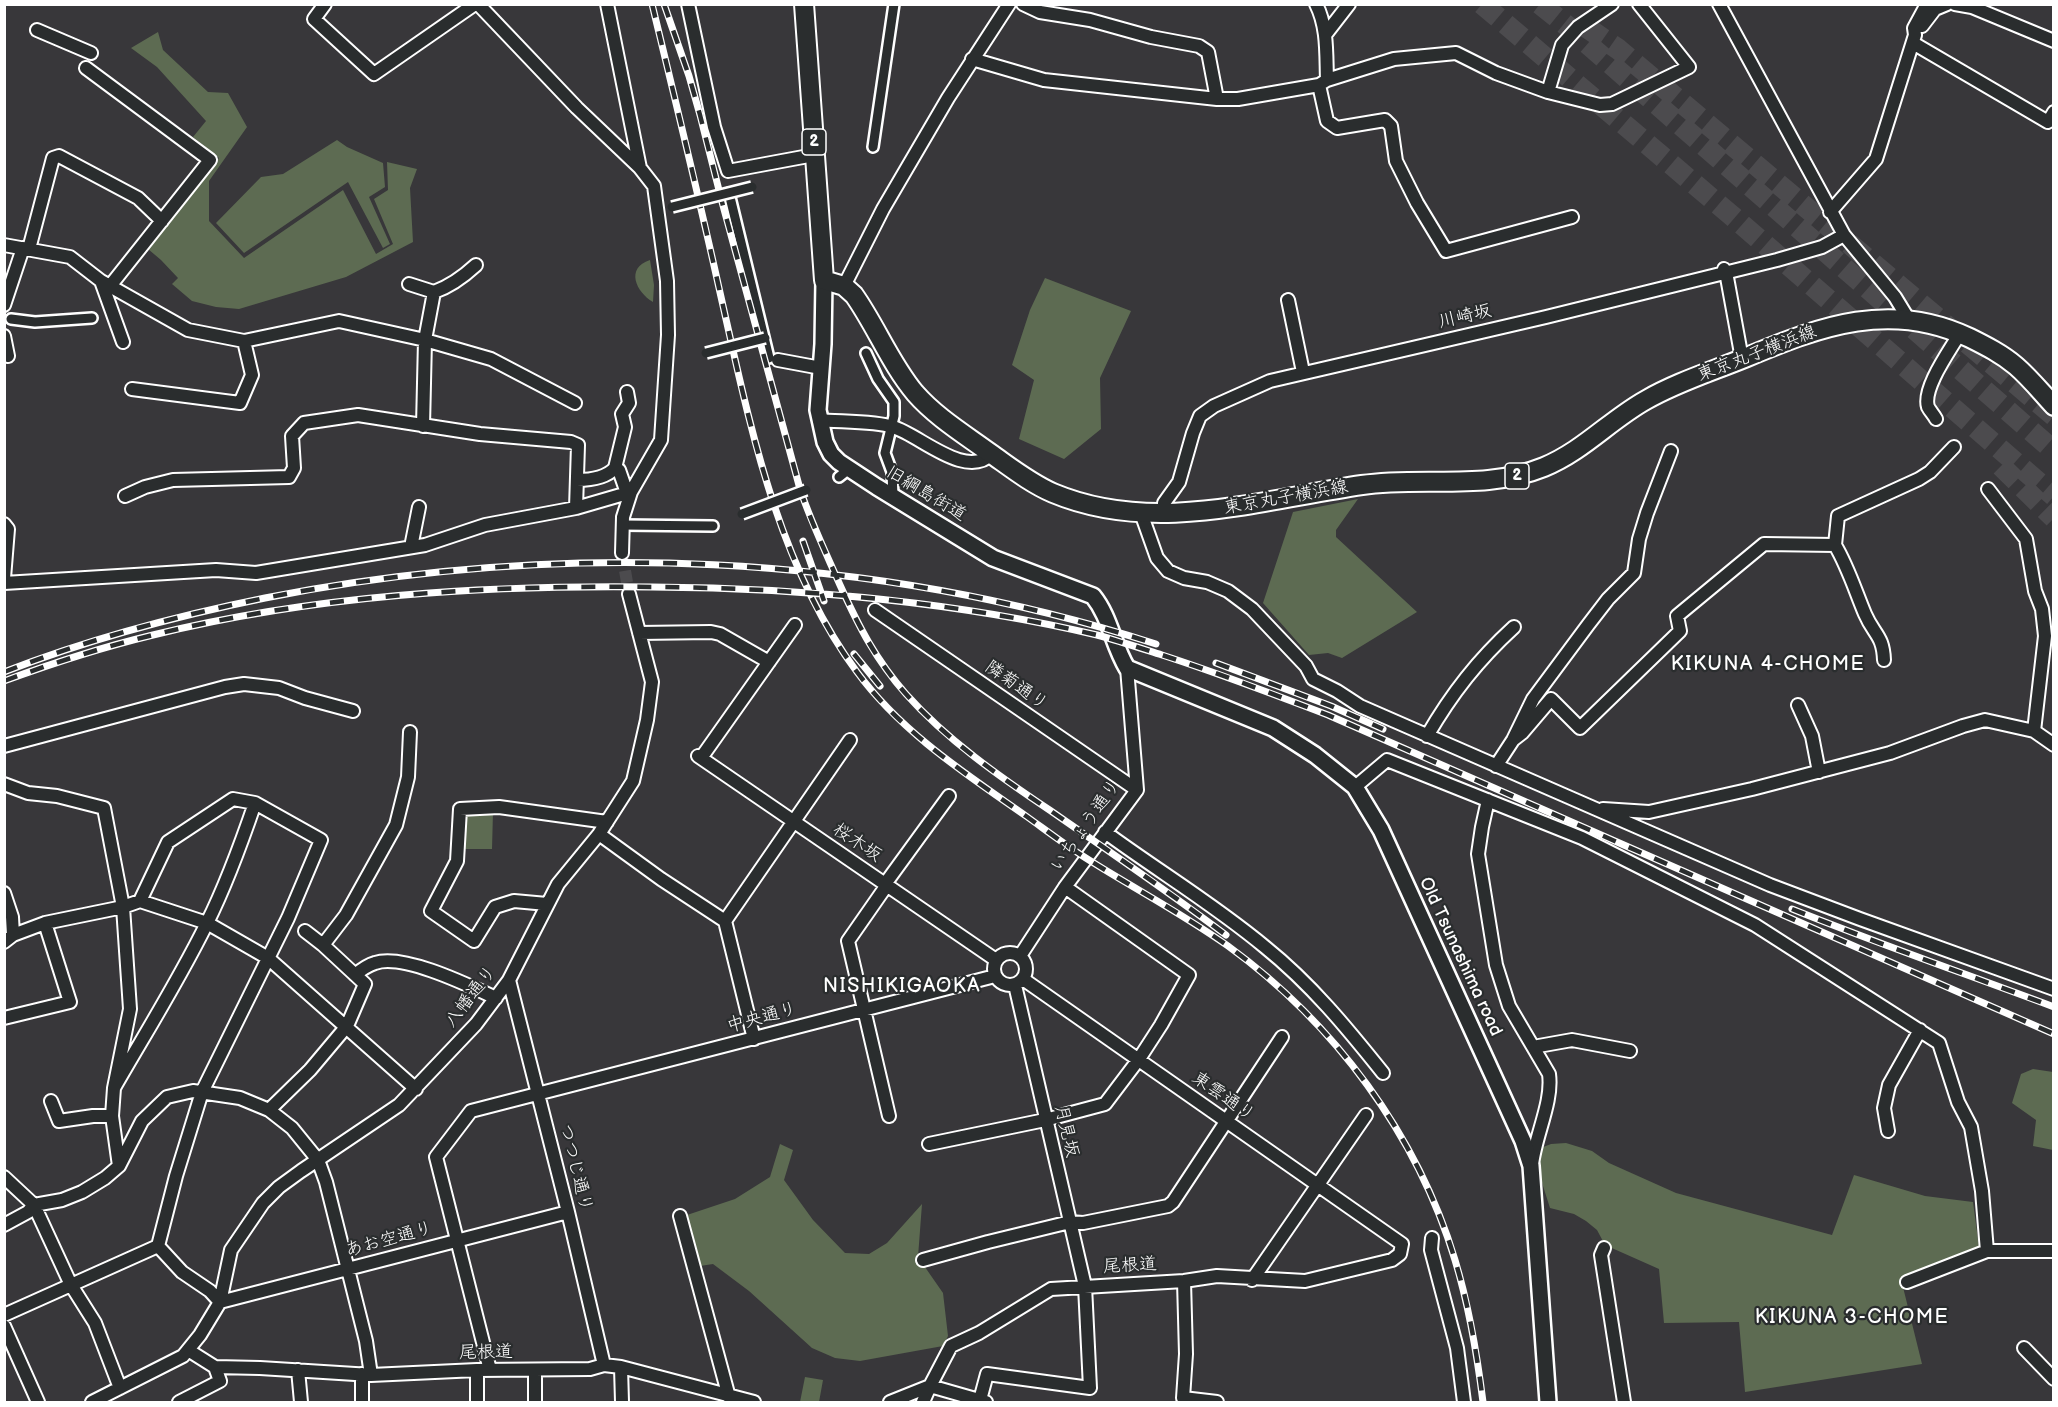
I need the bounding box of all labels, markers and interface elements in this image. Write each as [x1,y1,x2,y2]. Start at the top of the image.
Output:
road number: 2 [802,129,826,155]
street label: 川崎坂 [1436,300,1494,334]
street label: 東京丸子横浜線 [1694,321,1820,387]
street label: 旧綱島街道 [882,462,970,526]
road number: 2 [1505,463,1529,489]
street label: 東京丸子横浜線 [1222,476,1350,520]
district label: KIKUNA 4-CHOME [1671,653,1865,677]
street label: 隣菊通り [980,657,1052,715]
street label: いちょう通り [1046,776,1126,876]
street label: 桜木坂 [829,819,885,867]
street label: Old Tsunashima road [1414,874,1506,1040]
street label: 八幡通り [440,962,502,1032]
district label: NISHIKIGAOKA [823,975,981,999]
street label: 中央通り [724,998,800,1038]
street label: 東雲通り [1187,1068,1259,1126]
street label: 月見坂 [1049,1102,1083,1160]
street label: つつじ通り [554,1122,596,1214]
street label: あお空通り [343,1218,435,1262]
street label: 尾根道 [1102,1254,1158,1278]
district label: KIKUNA 3-CHOME [1755,1306,1949,1330]
street label: 尾根道 [459,1342,513,1364]

